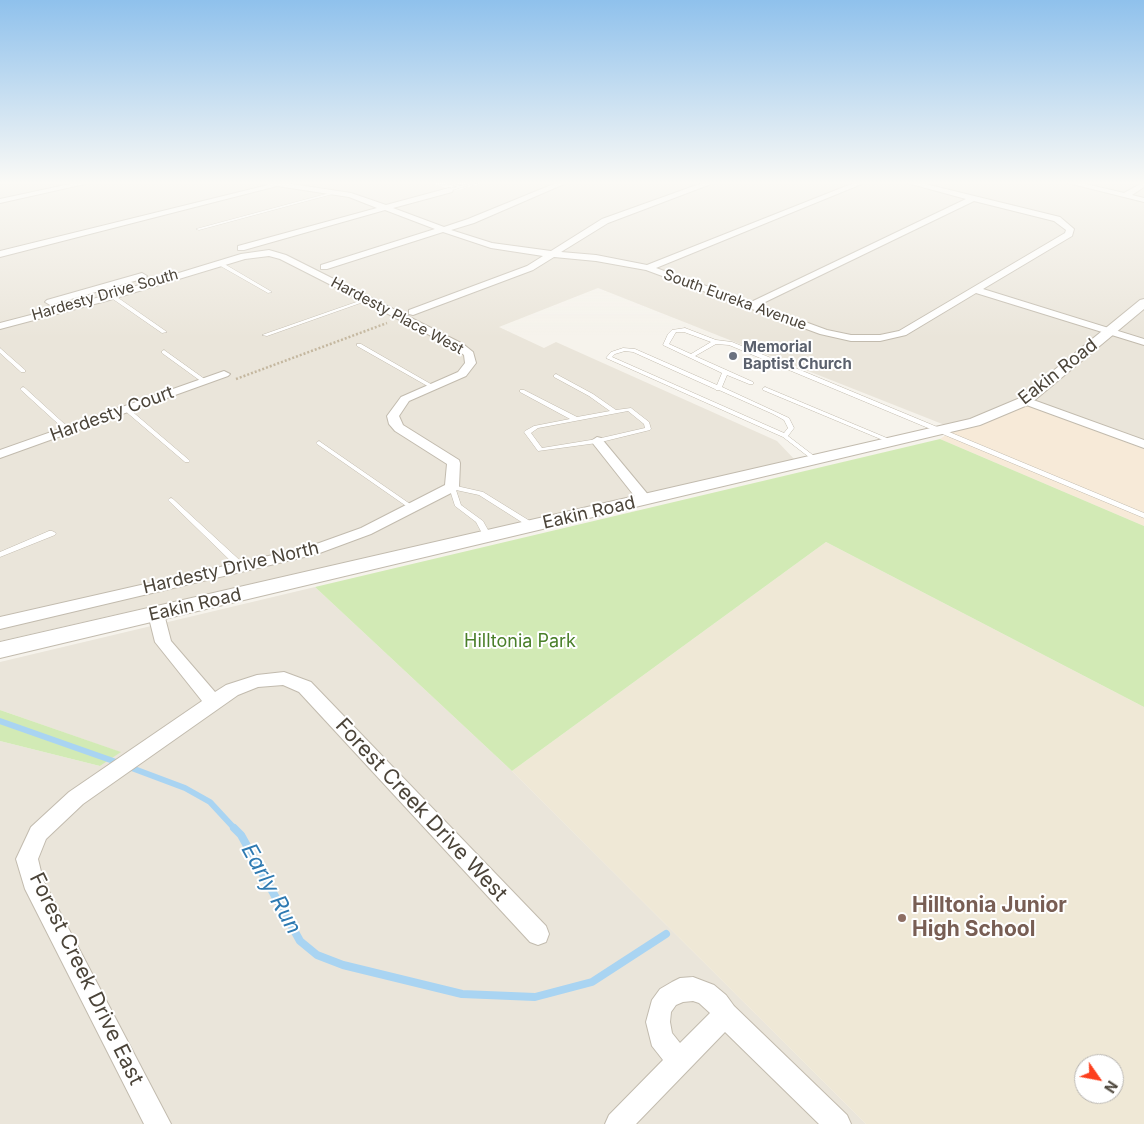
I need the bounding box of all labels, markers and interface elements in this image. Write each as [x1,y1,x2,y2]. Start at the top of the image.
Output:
street label: Hardesty Drive South [30,265,180,325]
street label: South Eureka Avenue [661,266,809,334]
street label: Hardesty Place West [328,273,466,359]
street label: Eakin Road [1014,334,1102,410]
place label: Memorial Baptist Church [743,338,852,373]
marker: Memorial Baptist Church [727,350,739,362]
street label: Hardesty Court [47,382,177,446]
street label: Eakin Road [541,492,637,534]
street label: Hardesty Drive North [141,537,321,599]
street label: Eakin Road [147,584,243,626]
park label: Hilltonia Park [464,631,576,653]
street label: Forest Creek Drive West [330,713,512,907]
water label: Early Run [235,839,307,939]
street label: Forest Creek Drive East [24,869,148,1089]
place label: Hilltonia Junior High School [912,893,1067,943]
marker: Hilltonia Junior High School [896,912,908,924]
north arrow [1074,1054,1124,1104]
text: N [1101,1078,1121,1096]

